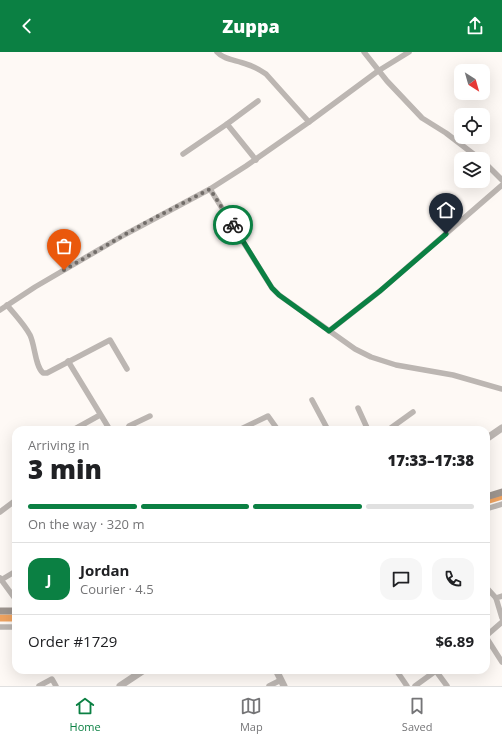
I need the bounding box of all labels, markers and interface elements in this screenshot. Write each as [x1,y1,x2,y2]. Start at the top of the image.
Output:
text: Zuppa [222,14,280,38]
icon: back [16,15,38,37]
icon: share [464,15,486,37]
north arrow [454,64,490,100]
map controls [454,64,490,188]
button: locate [454,108,490,144]
button: layers [454,152,490,188]
pin [429,193,463,234]
icon: home [435,199,457,221]
courier [213,205,253,245]
icon: bike [222,214,244,236]
pin [47,229,81,270]
icon: bag [53,235,75,257]
text: Arriving in [28,436,90,454]
text: 17:33–17:38 [388,450,474,470]
text: 3 min [28,451,102,487]
text: On the way · 320 m [28,515,144,533]
button: chat [380,558,422,600]
button: phone [432,558,474,600]
text: Jordan [80,560,129,580]
text: J [47,569,51,589]
text: Courier · 4.5 [80,580,154,598]
text: Order #1729 [28,631,117,651]
text: $6.89 [435,631,474,651]
tab: Home [70,695,101,734]
tab: Map [240,695,263,734]
tab: Saved [402,695,432,734]

